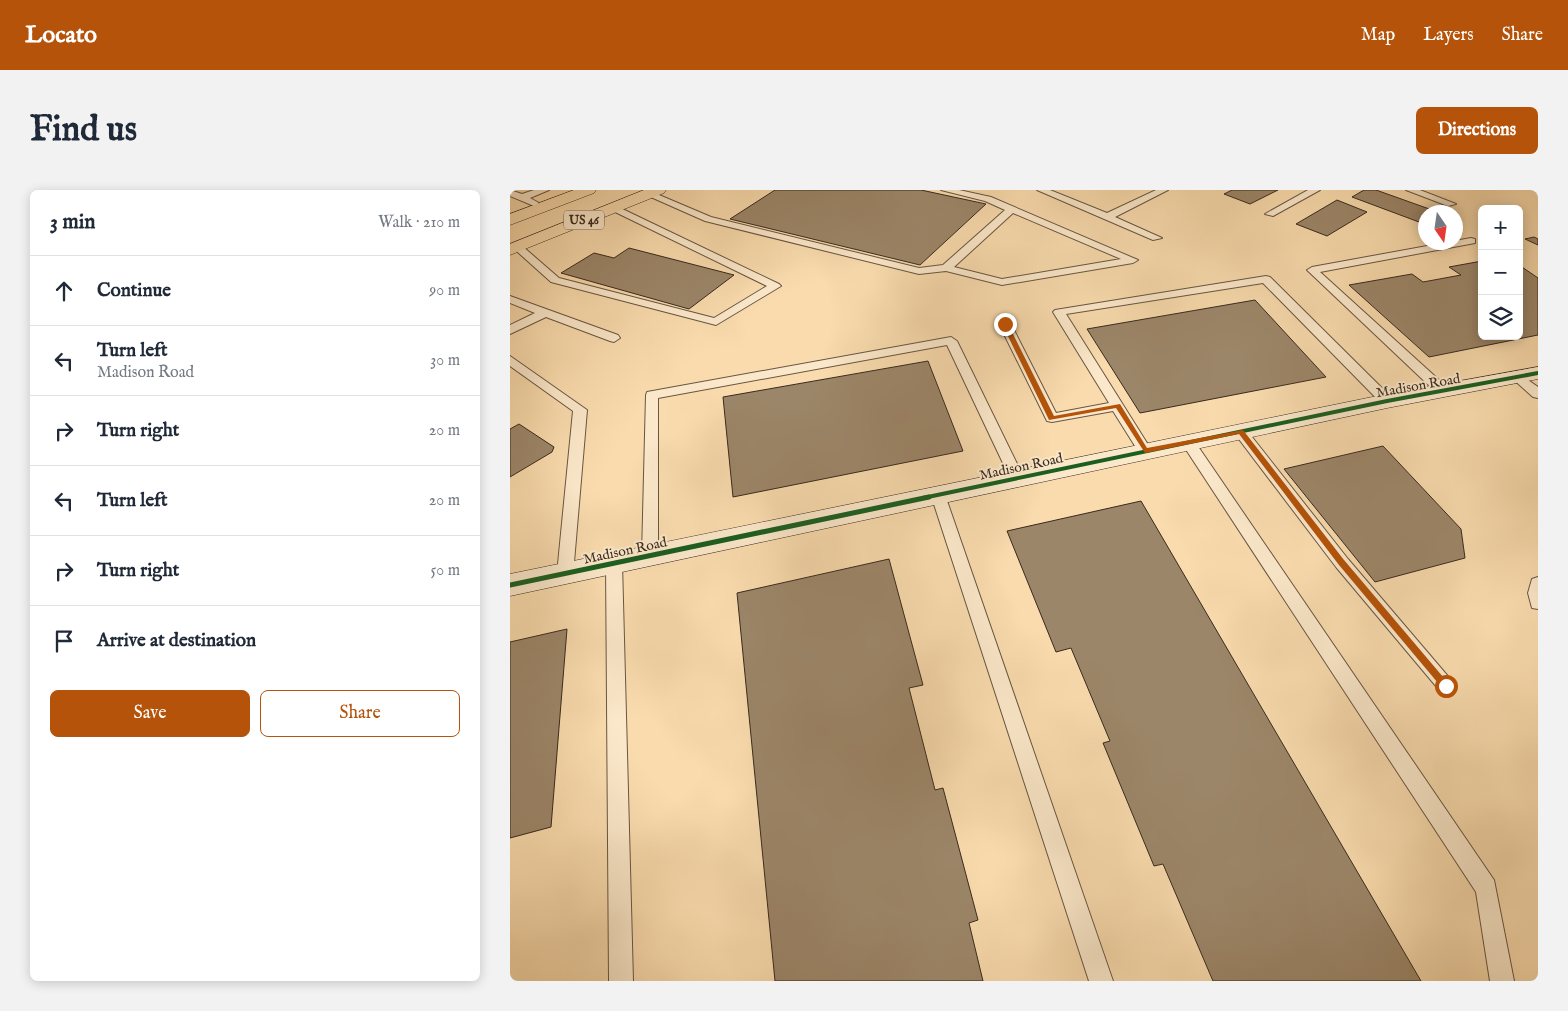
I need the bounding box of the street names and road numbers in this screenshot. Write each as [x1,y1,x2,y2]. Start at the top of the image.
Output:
road number: US 46 [564,210,604,230]
street label: Madison Road [1375,370,1462,402]
street label: Madison Road [978,449,1065,485]
street label: Madison Road [582,533,669,569]

